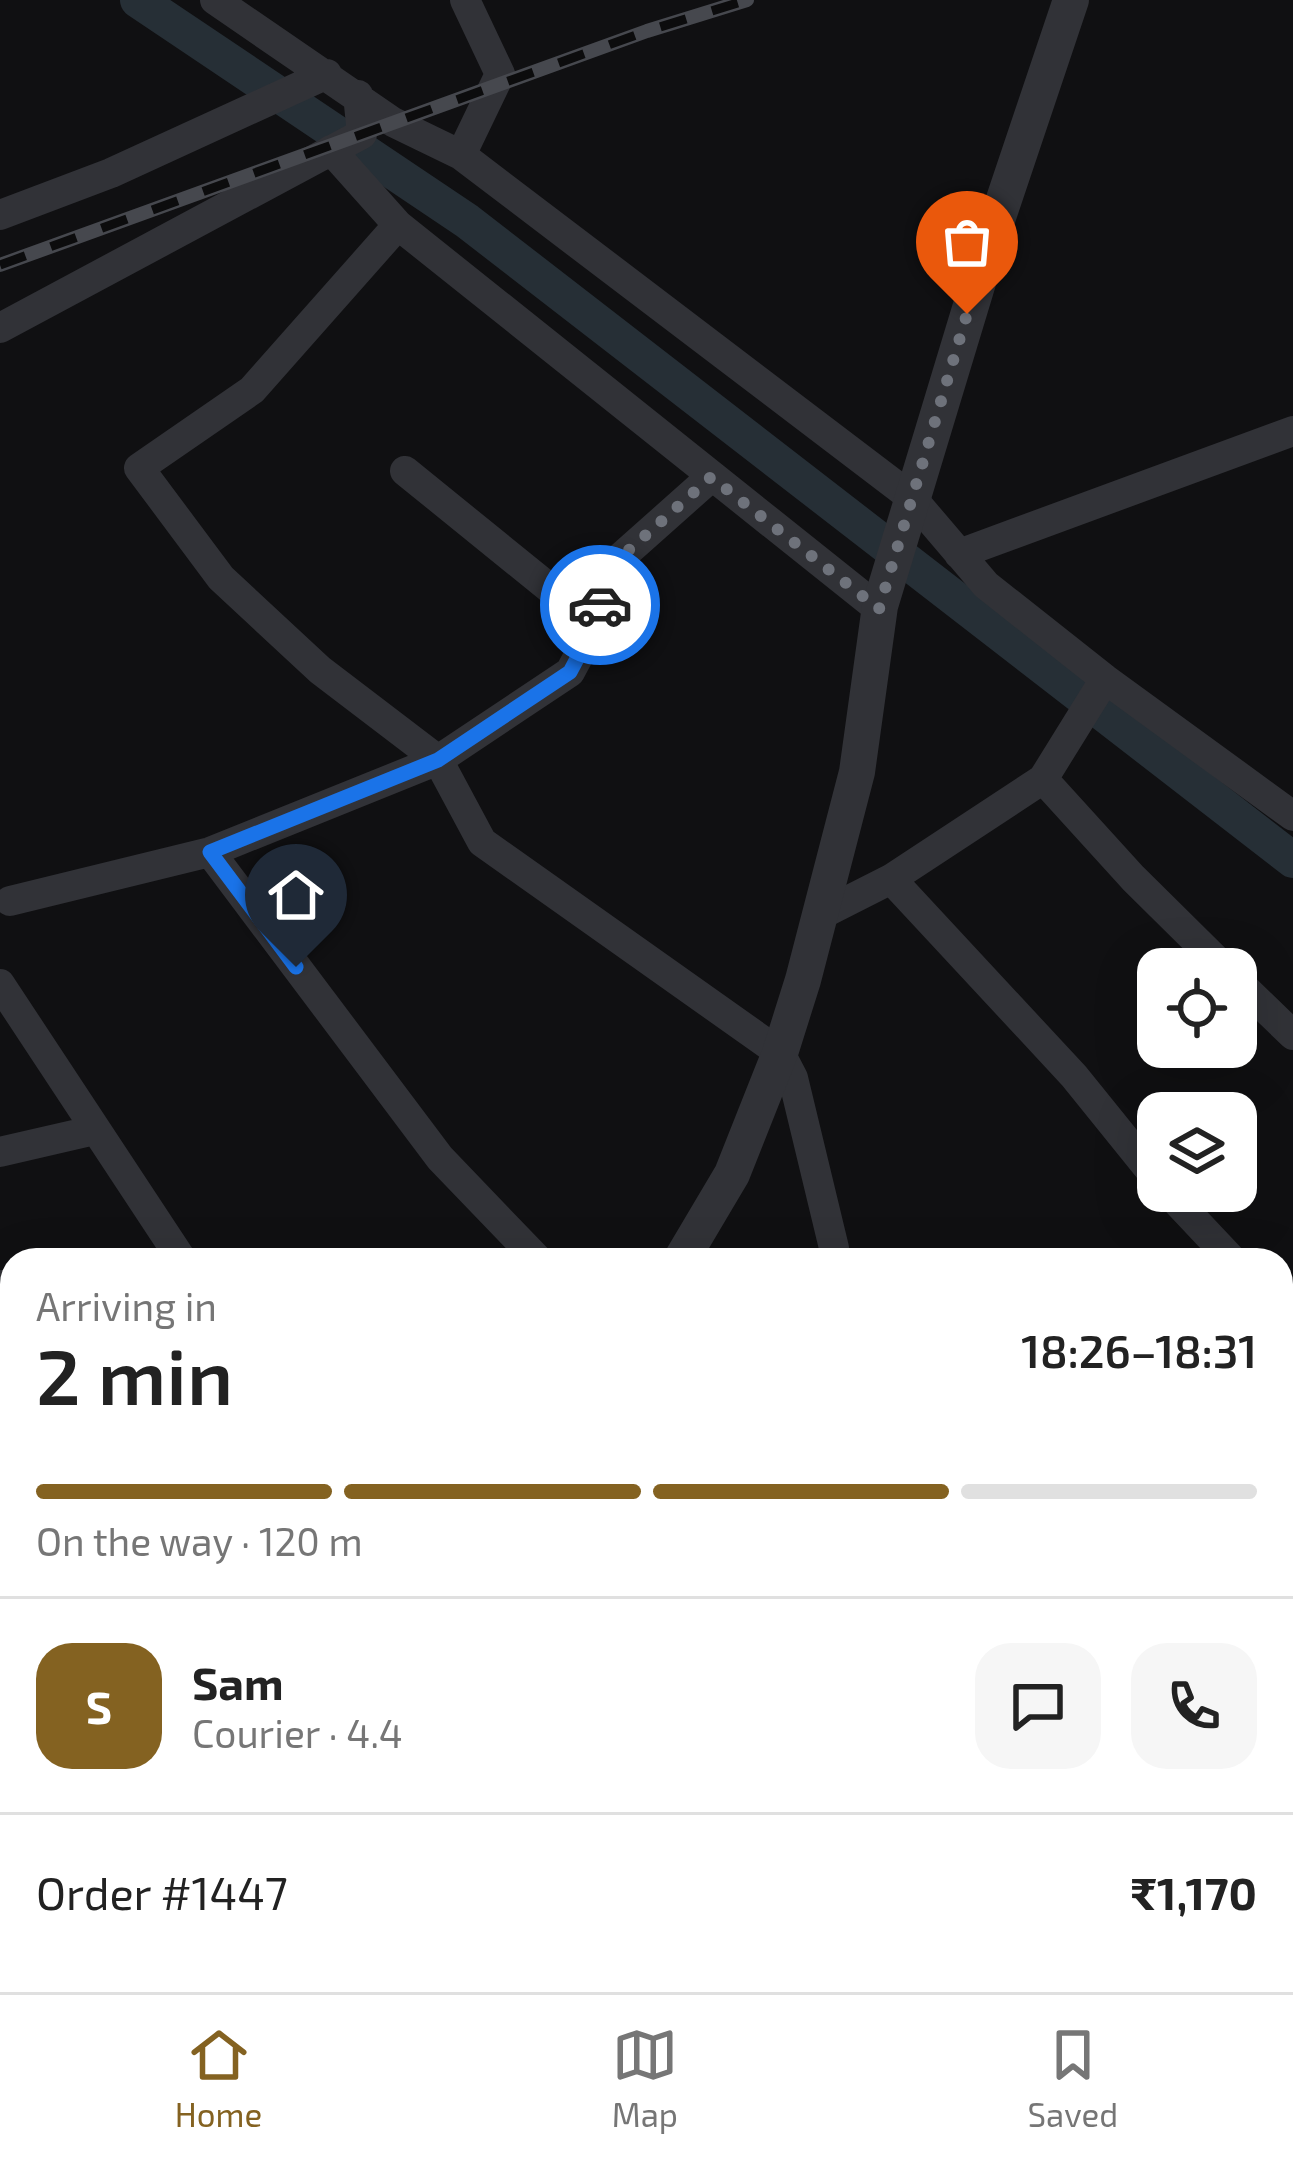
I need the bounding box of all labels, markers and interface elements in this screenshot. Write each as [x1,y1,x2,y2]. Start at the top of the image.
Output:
pin [916,191,1018,314]
icon: bag [934,209,1000,275]
courier [540,545,660,665]
icon: car [567,572,633,638]
pin [245,844,347,967]
icon: home [263,862,329,928]
map controls [1137,948,1257,1212]
button: locate [1137,948,1257,1068]
button: layers [1137,1092,1257,1212]
text: Arriving in [36,1282,217,1329]
text: 18:26–18:31 [1021,1323,1257,1377]
text: 2 min [36,1327,233,1421]
text: On the way · 120 m [36,1517,363,1564]
button: chat [975,1643,1101,1769]
button: phone [1131,1643,1257,1769]
text: Sam [192,1655,284,1709]
text: S [86,1679,112,1733]
text: Courier · 4.4 [192,1709,403,1756]
text: Order #1447 [36,1865,288,1919]
text: ₹1,170 [1130,1865,1257,1919]
tab: Home [175,2022,262,2134]
tab: Map [612,2022,678,2134]
tab: Saved [1028,2022,1118,2134]

